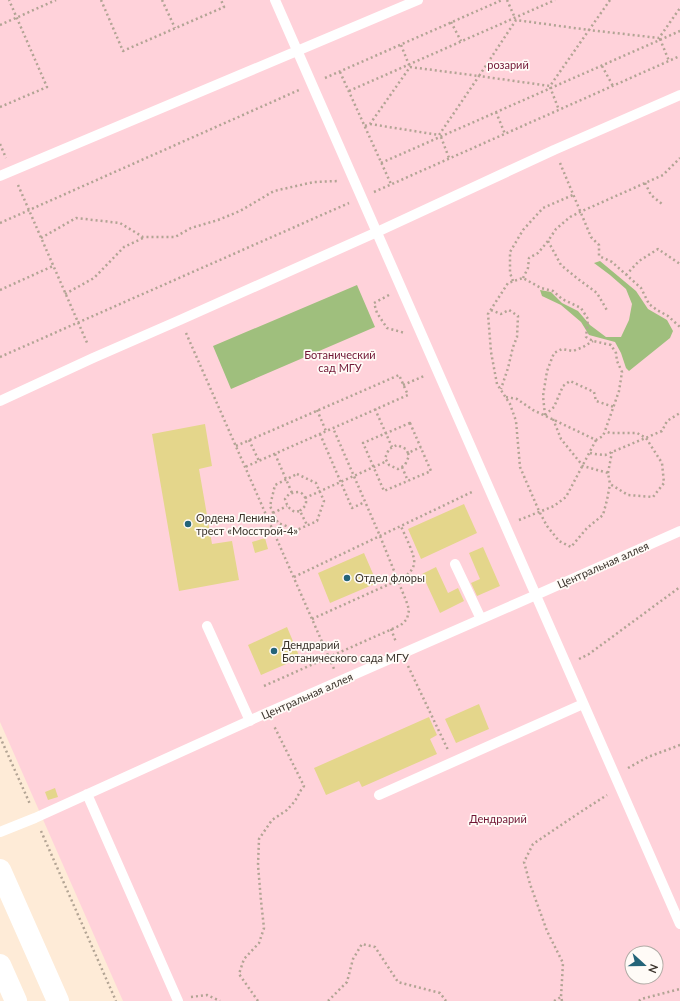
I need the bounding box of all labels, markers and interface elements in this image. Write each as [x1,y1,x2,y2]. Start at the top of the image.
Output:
park label: розарий [487,58,529,71]
park label: Ботанический сад МГУ [304,348,376,374]
place label: Ордена Ленина трест «Мосстрой-4» [196,511,298,537]
marker: Ордена Ленина трест «Мосстрой-4» [183,519,193,529]
street label: Центральная аллея [555,539,650,591]
place label: Отдел флоры [355,571,425,584]
marker: Отдел флоры [342,573,352,583]
place label: Дендрарий Ботанического сада МГУ [282,638,409,664]
marker: Дендрарий Ботанического сада МГУ [269,646,279,656]
street label: Центральная аллея [259,670,354,722]
park label: Дендрарий [469,812,527,825]
north arrow [624,945,664,985]
text: N [646,962,661,975]

